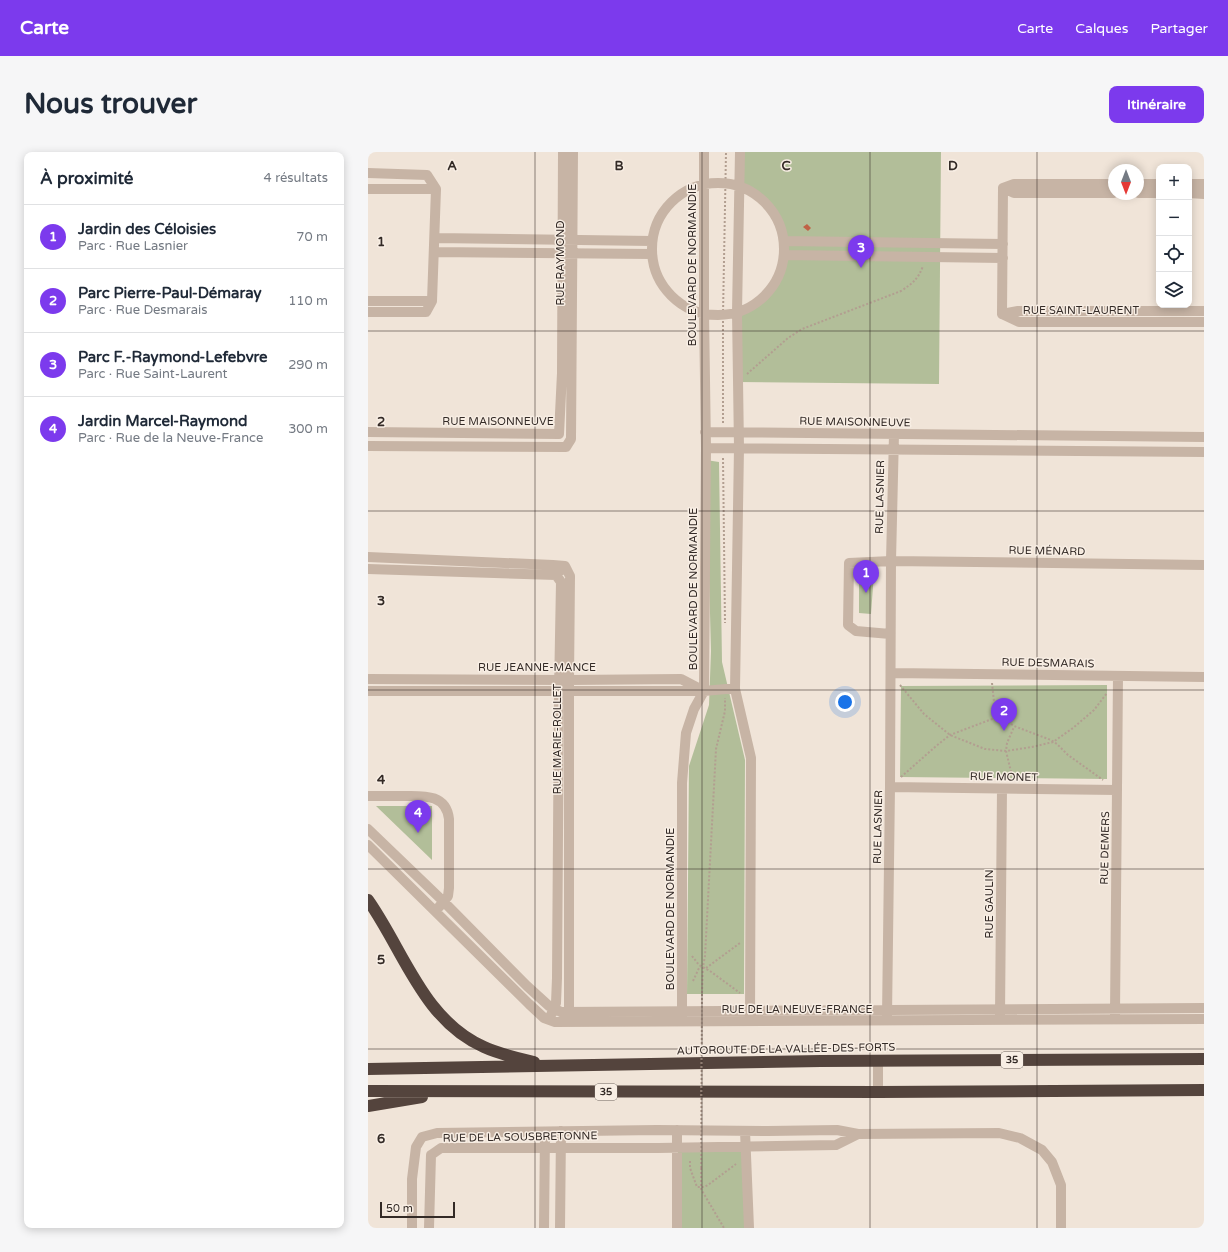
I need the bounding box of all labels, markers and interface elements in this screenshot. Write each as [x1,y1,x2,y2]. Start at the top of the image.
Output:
text: Carte [20,17,69,39]
text: Carte [1017,20,1053,37]
text: Calques [1075,20,1128,37]
text: Partager [1150,20,1208,37]
button: Itinéraire [1109,86,1204,123]
text: Nous trouver [24,87,197,121]
text: A [447,158,457,174]
text: B [614,158,624,174]
text: C [781,158,791,174]
text: D [948,158,958,174]
north arrow [1108,164,1144,200]
map controls [1156,164,1192,308]
button: + [1156,164,1192,200]
text: À proximité [40,168,133,189]
text: 4 résultats [264,170,328,186]
street label: BOULEVARD DE NORMANDIE [686,184,699,346]
button: − [1156,200,1192,236]
text: Jardin des Céloisies [78,220,216,238]
street label: RUE RAYMOND [554,220,567,306]
text: 1 [49,229,57,245]
text: 70 m [296,229,328,245]
text: 1 [377,234,385,250]
pin: 3 [848,235,874,268]
button: locate [1156,236,1192,272]
text: Parc · Rue Lasnier [78,238,188,254]
button: layers [1156,272,1192,308]
text: Parc Pierre-Paul-Démaray [78,284,262,302]
text: 2 [49,293,57,309]
text: 110 m [288,293,328,309]
text: Parc · Rue Desmarais [78,302,208,318]
street label: RUE SAINT-LAURENT [1023,304,1139,317]
text: Parc F.-Raymond-Lefebvre [78,348,268,366]
text: 3 [49,357,57,373]
text: 290 m [288,357,328,373]
text: Parc · Rue Saint-Laurent [78,366,228,382]
text: Jardin Marcel-Raymond [78,412,248,430]
text: 2 [377,414,385,430]
street label: RUE MAISONNEUVE [442,415,554,428]
street label: RUE MAISONNEUVE [799,415,911,429]
text: 4 [49,421,57,437]
text: 300 m [288,421,328,437]
text: Parc · Rue de la Neuve-France [78,430,263,446]
street label: RUE LASNIER [873,460,887,534]
street label: BOULEVARD DE NORMANDIE [687,508,700,670]
street label: RUE MÉNARD [1008,543,1086,558]
pin: 1 [853,560,879,593]
text: 3 [377,593,385,609]
street label: RUE DESMARAIS [1001,656,1095,670]
street label: RUE JEANNE-MANCE [478,661,596,674]
street label: RUE MARIE-ROLLET [551,683,564,794]
your location [835,692,855,712]
pin: 2 [991,698,1017,731]
street label: RUE MONET [970,770,1038,784]
text: 4 [377,772,386,788]
street label: RUE LASNIER [871,790,885,864]
pin: 4 [405,800,431,833]
street label: RUE DEMERS [1098,811,1112,885]
street label: BOULEVARD DE NORMANDIE [664,828,677,990]
street label: RUE GAULIN [983,869,996,939]
text: 5 [377,952,385,968]
street label: RUE DE LA NEUVE-FRANCE [722,1003,872,1016]
street label: AUTOROUTE DE LA VALLÉE-DES-FORTS [677,1040,896,1057]
road number: 35 [1001,1052,1023,1068]
road number: 35 [595,1084,617,1100]
street label: RUE DE LA SOUSBRETONNE [443,1129,597,1145]
text: 6 [377,1131,385,1147]
scale bar [380,1200,455,1219]
text: 50 m [386,1202,413,1215]

